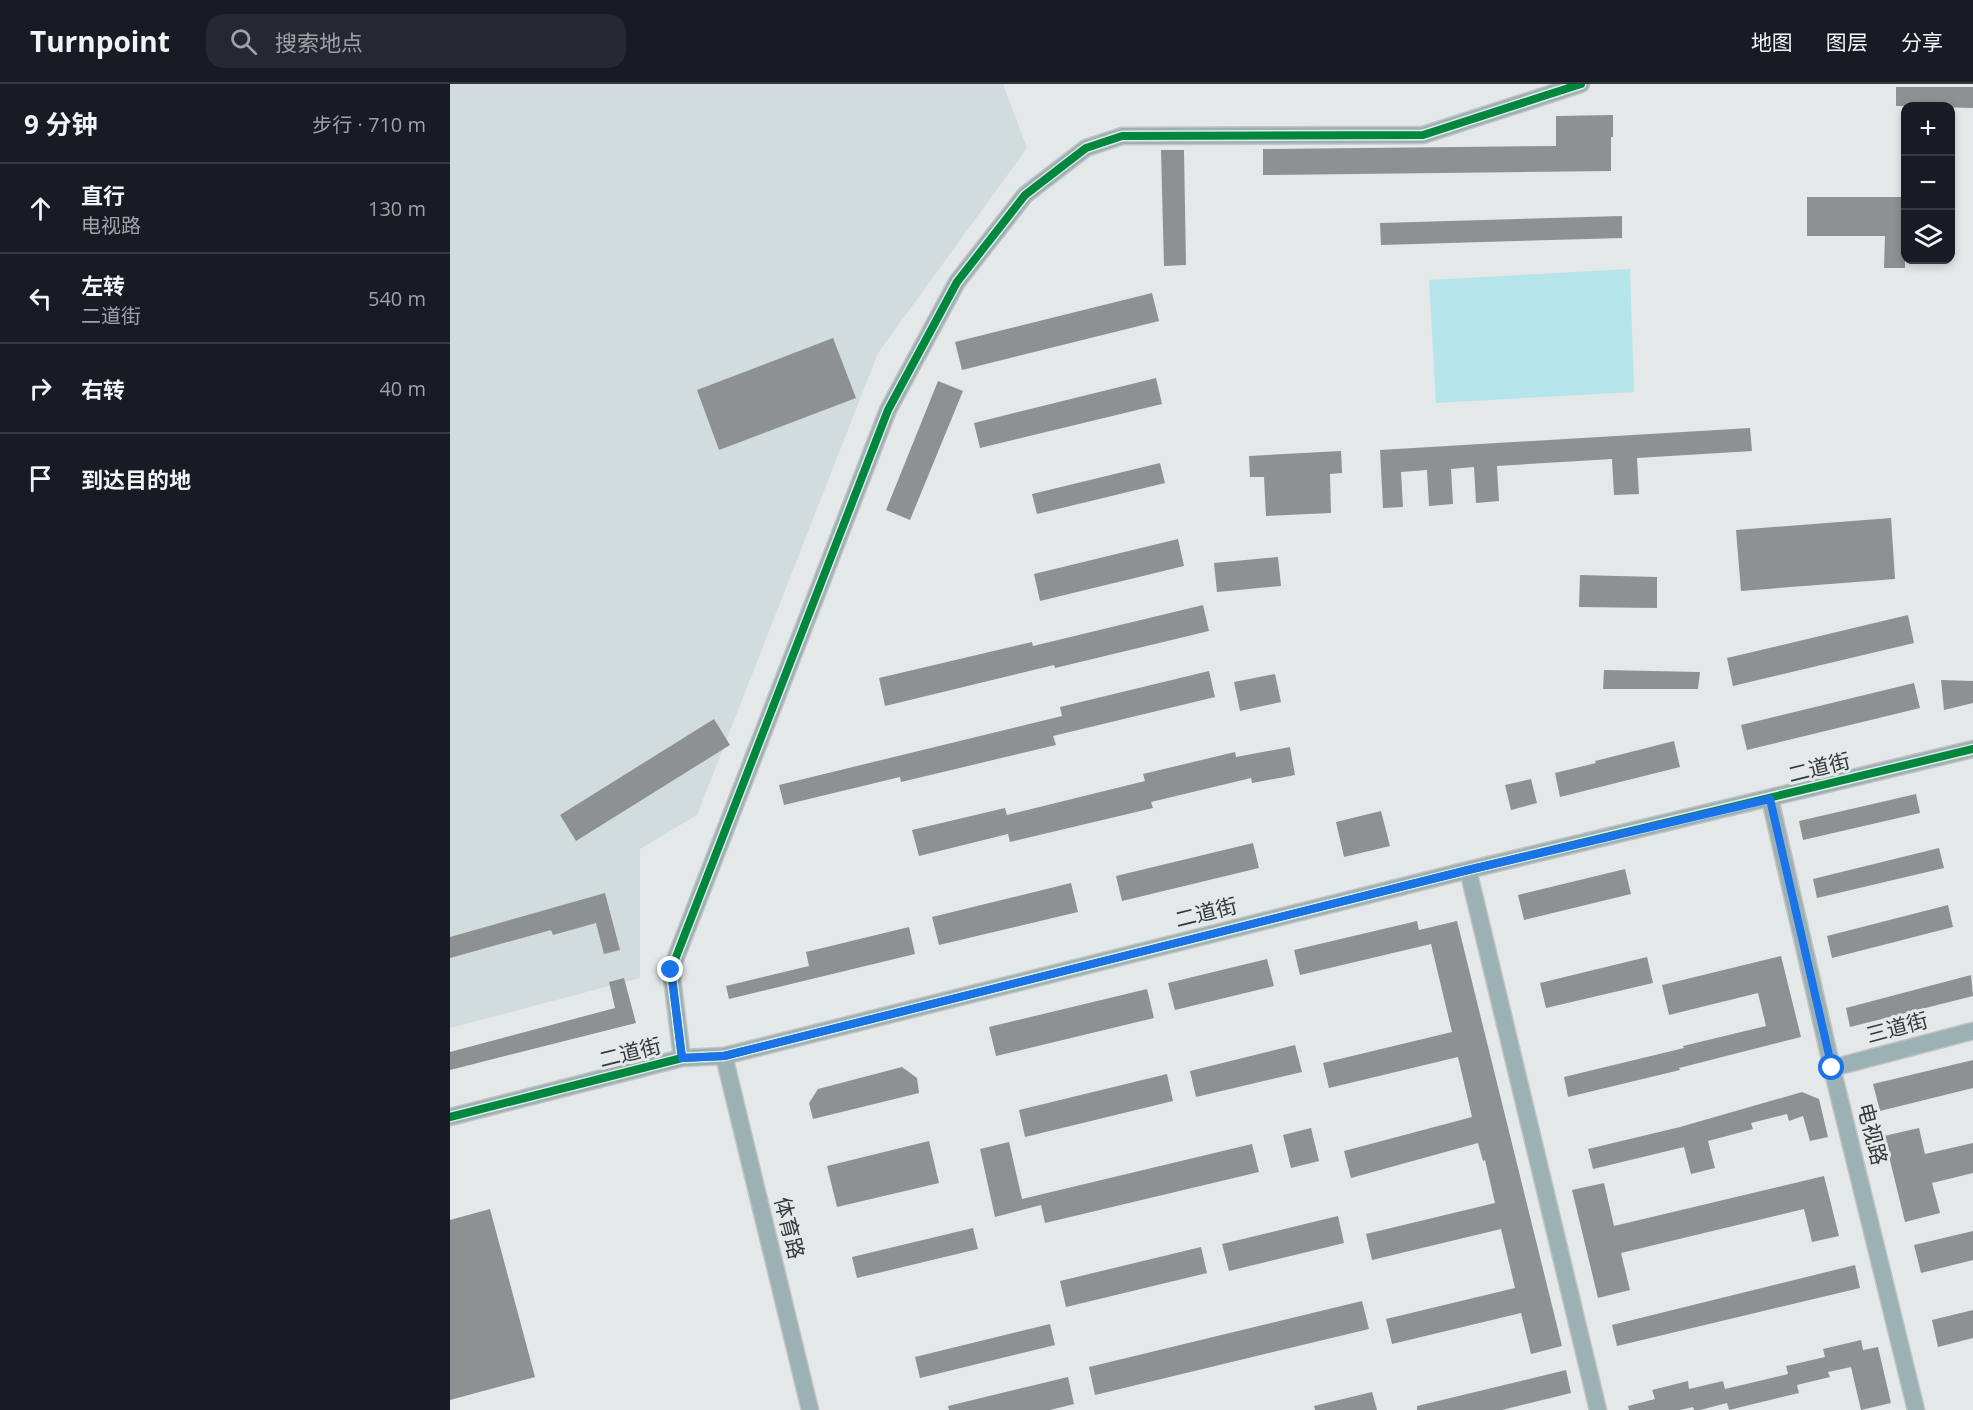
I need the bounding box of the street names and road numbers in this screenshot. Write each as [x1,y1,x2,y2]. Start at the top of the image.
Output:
street label: 二道街 [1785,746,1853,788]
street label: 二道街 [1172,891,1240,933]
street label: 三道街 [1863,1005,1931,1049]
street label: 二道街 [596,1031,664,1073]
street label: 电视路 [1852,1100,1894,1168]
street label: 体育路 [769,1194,811,1262]

